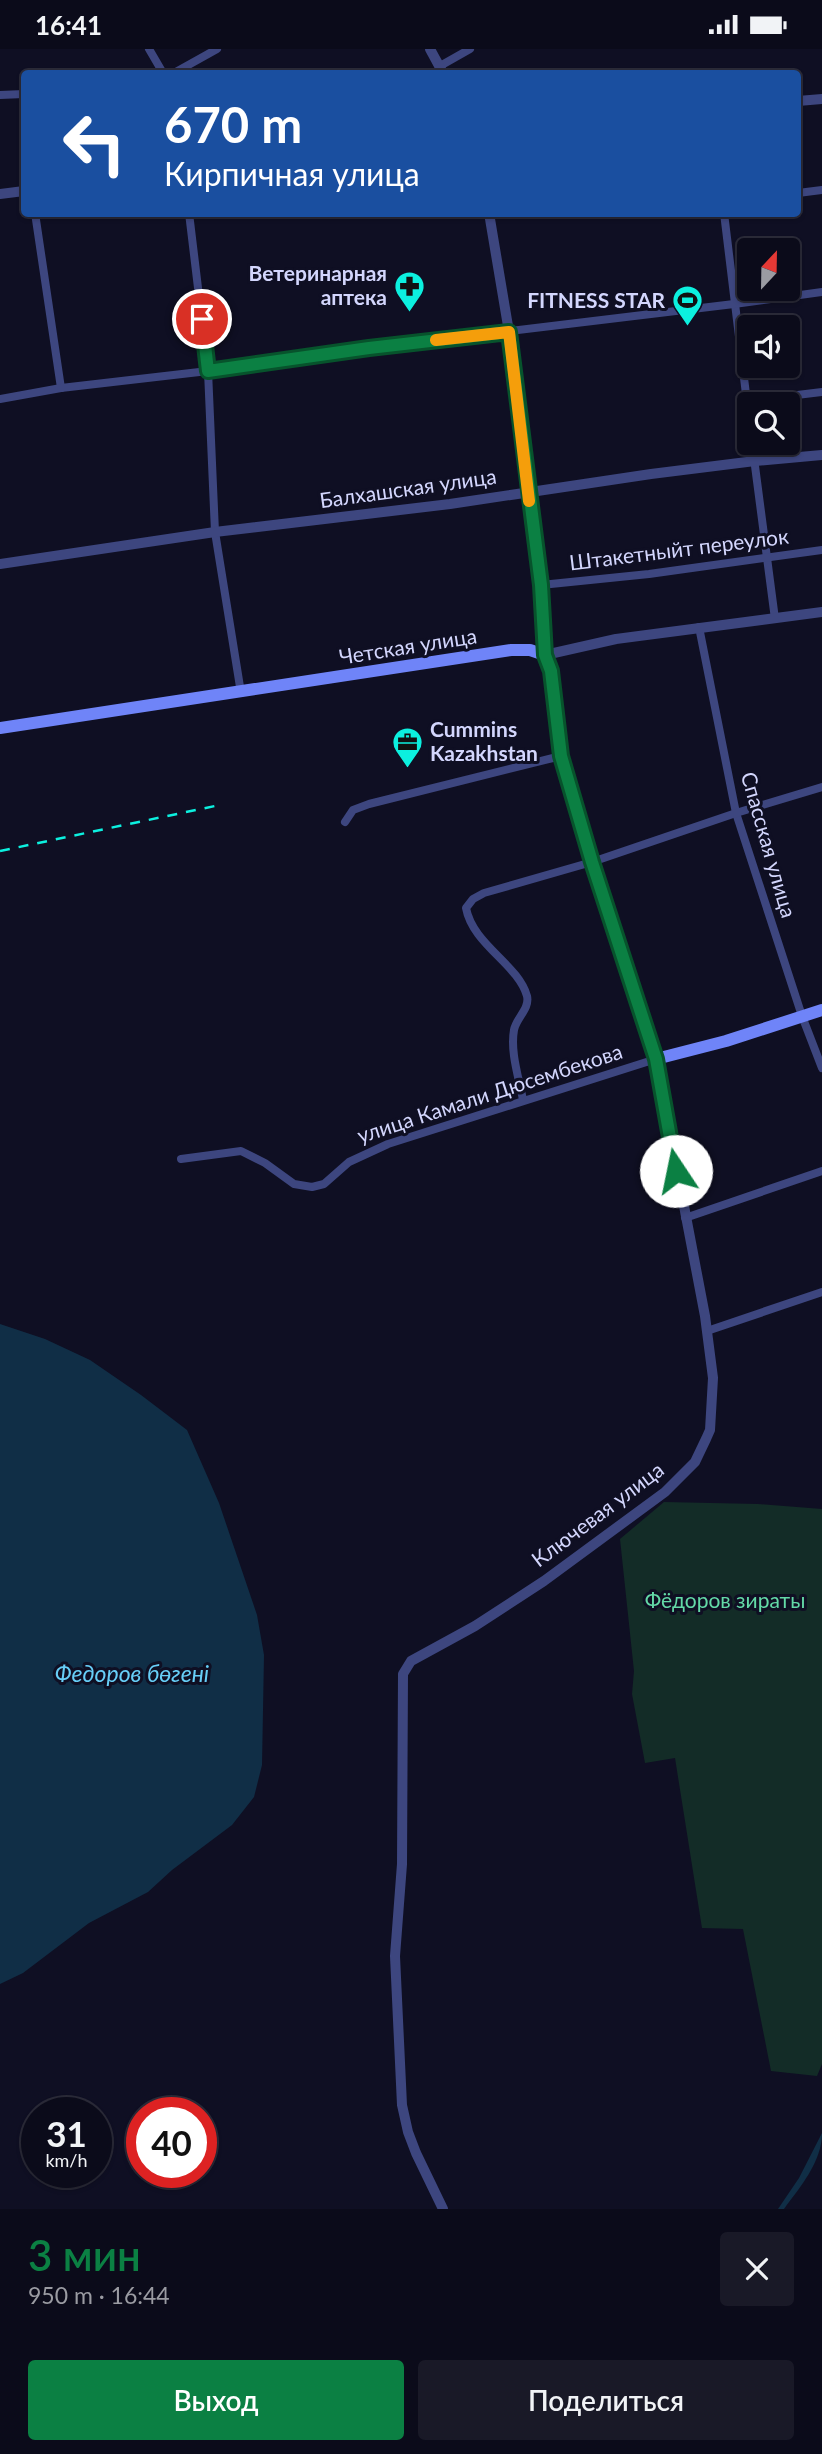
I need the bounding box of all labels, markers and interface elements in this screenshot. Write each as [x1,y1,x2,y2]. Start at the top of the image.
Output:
text: 16:41 [35,9,102,41]
text: 670 m [164,95,302,153]
icon: left [49,98,140,189]
text: Кирпичная улица [164,154,420,193]
north arrow [737,238,800,301]
map controls [737,238,800,455]
place label: Ветеринарная аптека [249,260,387,309]
pharmacy icon: Ветеринарная аптека [393,269,427,313]
sports icon: FITNESS STAR [671,284,705,328]
place label: FITNESS STAR [527,287,665,312]
pin [172,289,232,349]
icon: arrive [183,300,221,338]
button: sound [737,315,800,378]
button: search [737,392,800,455]
street label: Балхашская улица [318,463,498,512]
street label: Штакетныйт переулок [568,523,790,574]
street label: Четская улица [337,622,478,669]
place label: Cummins Kazakhstan [430,716,538,765]
office icon: Cummins Kazakhstan [390,725,424,769]
street label: Спасская улица [737,769,802,920]
street label: улица Камали Дюсембекова [354,1038,625,1147]
position arrow [639,1134,713,1208]
street label: Ключевая улица [526,1456,668,1572]
park label: Фёдоров зираты [645,1587,805,1612]
water label: Федоров бөгені [55,1659,209,1687]
speed limit sign: 40 [126,2097,217,2188]
text: 31 [46,2112,87,2154]
text: km/h [45,2149,88,2171]
text: 3 мин [28,2230,141,2280]
button: close [720,2232,794,2306]
text: 950 m · 16:44 [28,2281,170,2309]
button: Выход [28,2360,404,2440]
button: Поделиться [418,2360,794,2440]

